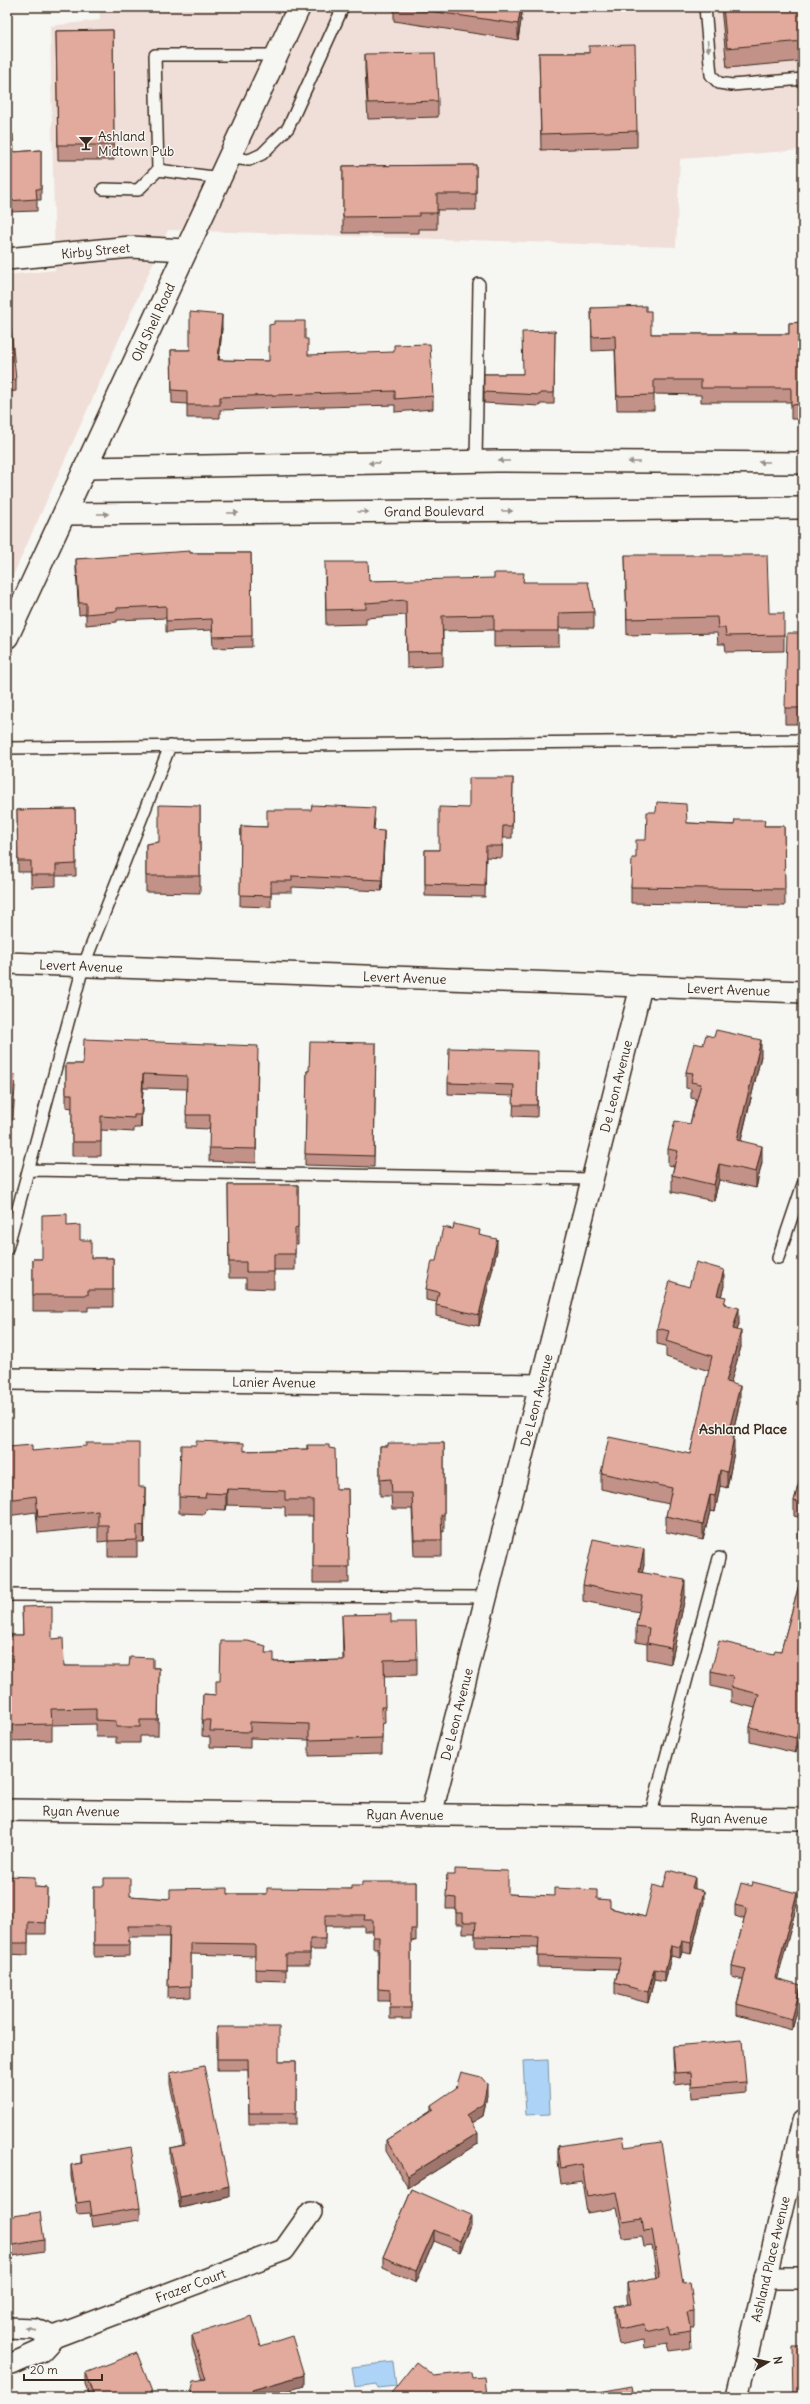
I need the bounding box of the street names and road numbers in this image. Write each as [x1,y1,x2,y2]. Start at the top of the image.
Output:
street label: Kirby Street [61,239,131,262]
street label: Old Shell Road [127,280,179,364]
street label: Grand Boulevard [384,502,484,520]
street label: Levert Avenue [39,956,123,976]
street label: Levert Avenue [363,967,447,988]
street label: Levert Avenue [687,979,771,999]
street label: De Leon Avenue [596,1038,636,1134]
street label: De Leon Avenue [516,1352,556,1448]
street label: Lanier Avenue [232,1373,316,1391]
street label: De Leon Avenue [437,1666,476,1762]
street label: Ryan Avenue [42,1802,120,1820]
street label: Ryan Avenue [366,1806,444,1823]
street label: Ryan Avenue [690,1809,768,1827]
street label: Ashland Place Avenue [747,2194,793,2323]
street label: Frazer Court [153,2264,229,2306]

